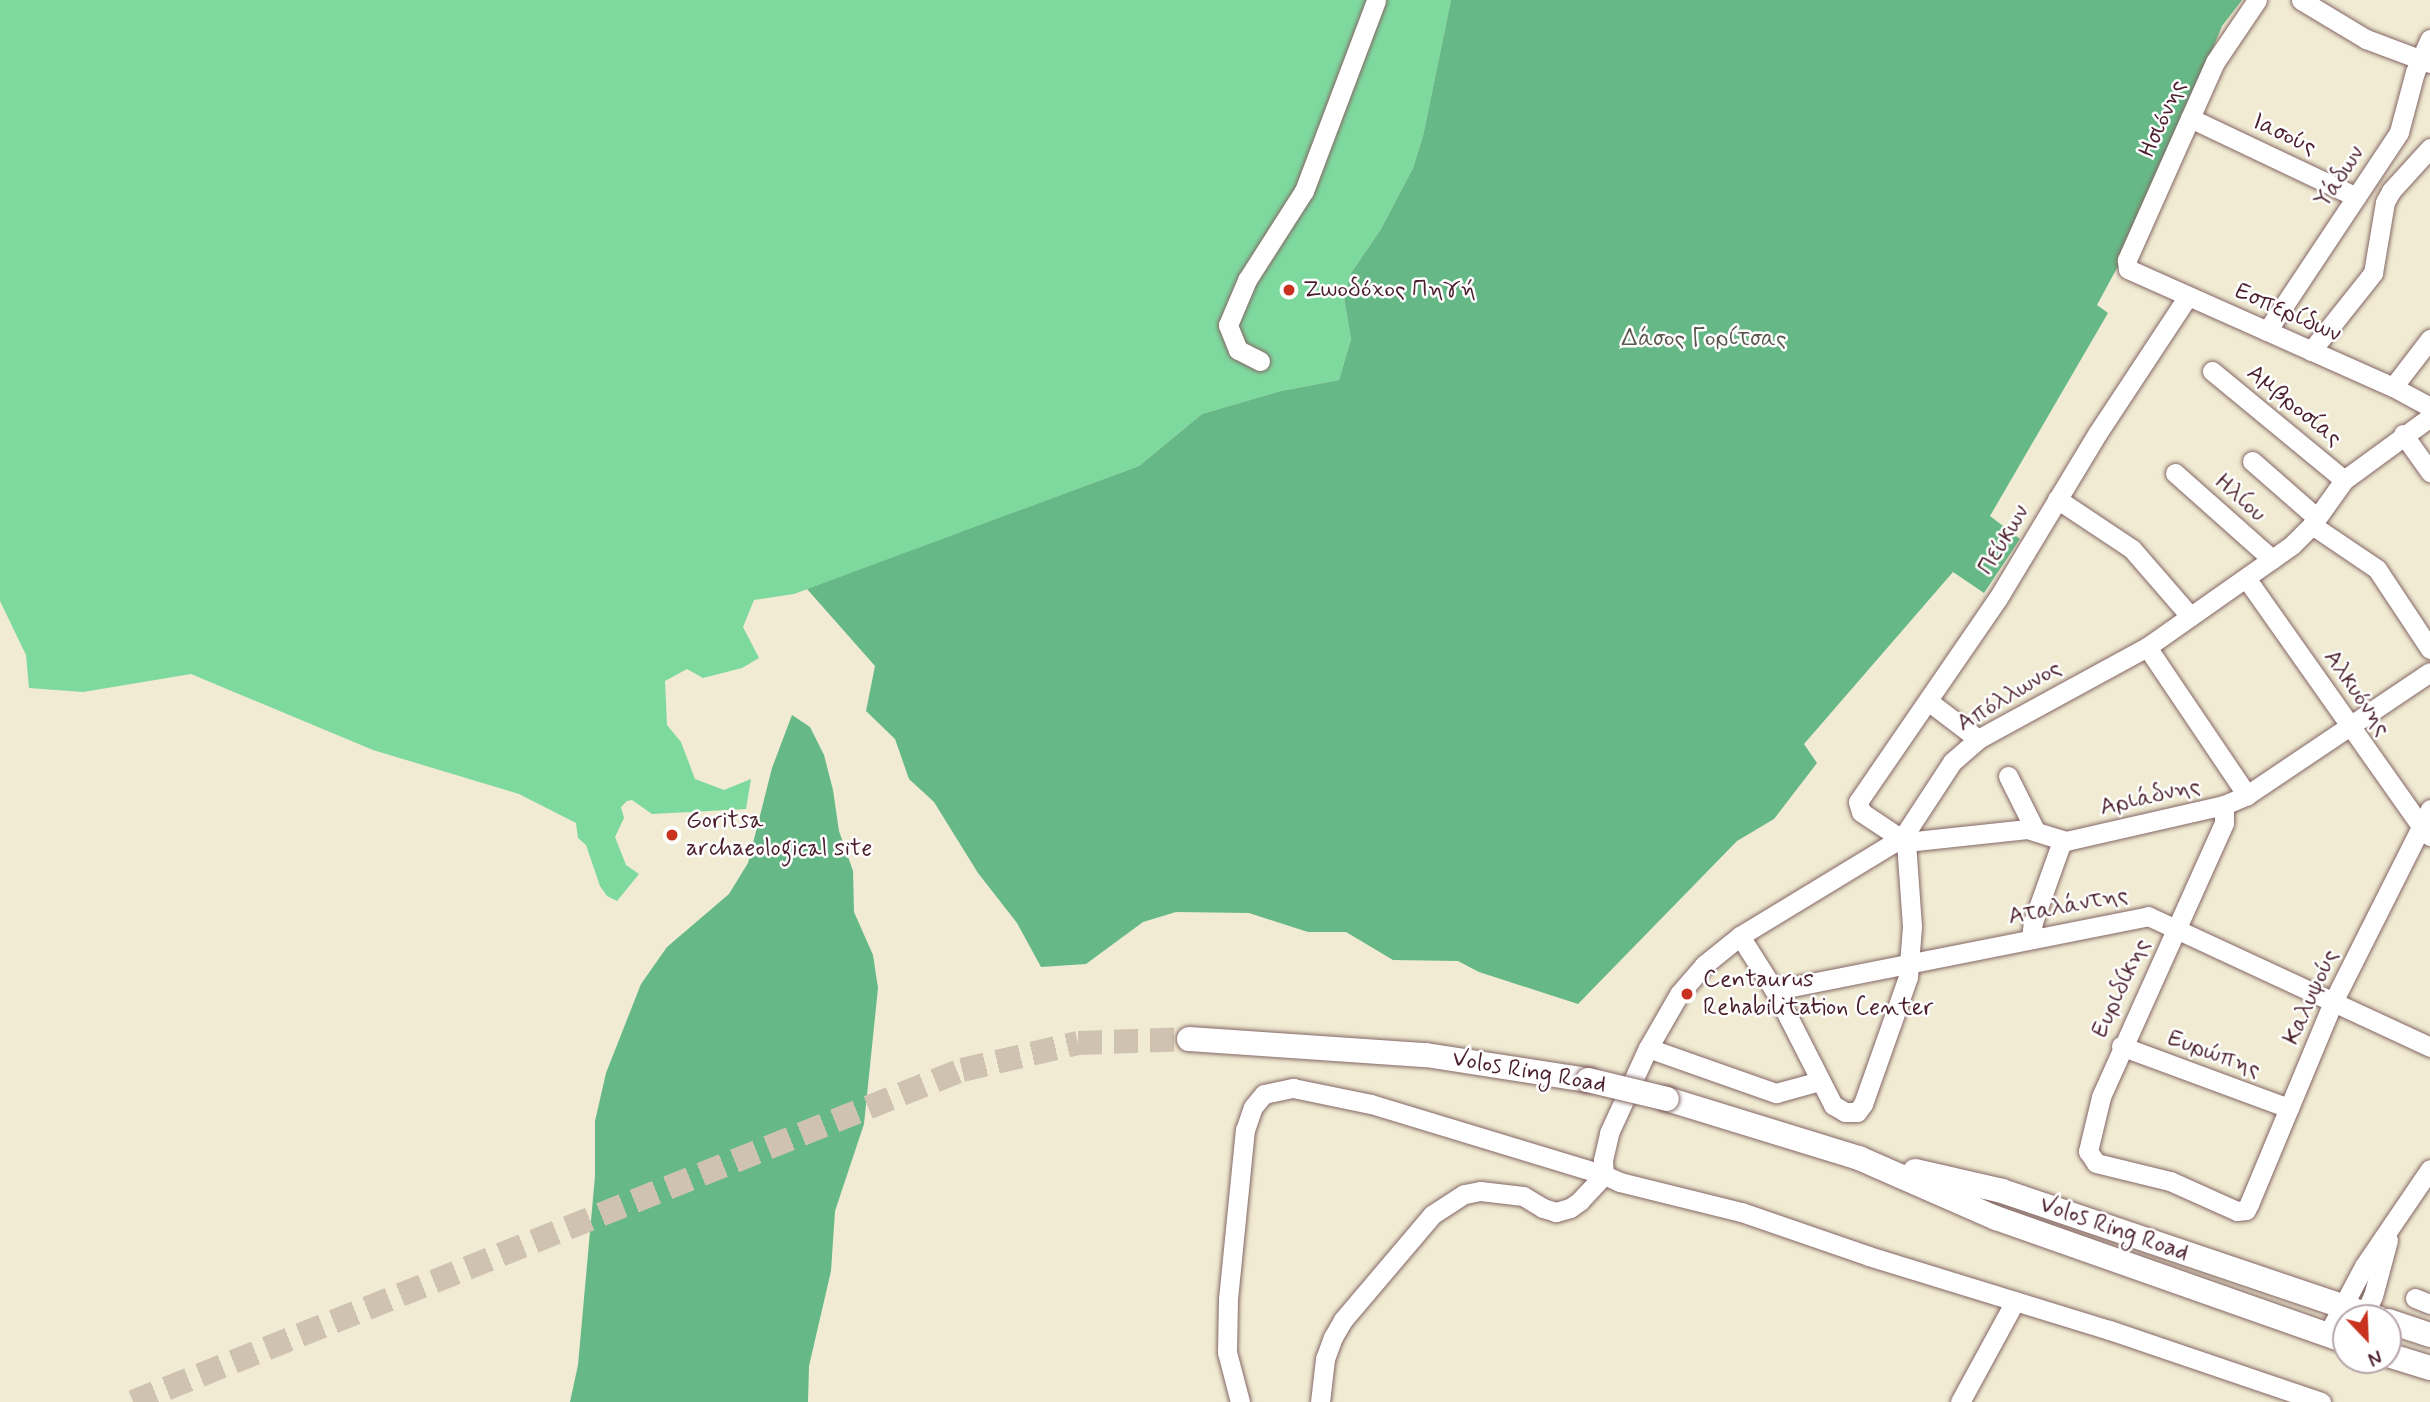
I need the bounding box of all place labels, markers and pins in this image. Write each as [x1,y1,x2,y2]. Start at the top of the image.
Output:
place label: Ζωοδόχος Πηγή [1303,276,1476,304]
marker: Ζωοδόχος Πηγή [1281,282,1297,298]
place label: Goritsa archaeological site [686,807,870,863]
marker: Goritsa archaeological site [664,827,680,843]
place label: Centaurus Rehabilitation Center [1703,966,1929,1022]
marker: Centaurus Rehabilitation Center [1677,984,1697,1004]

